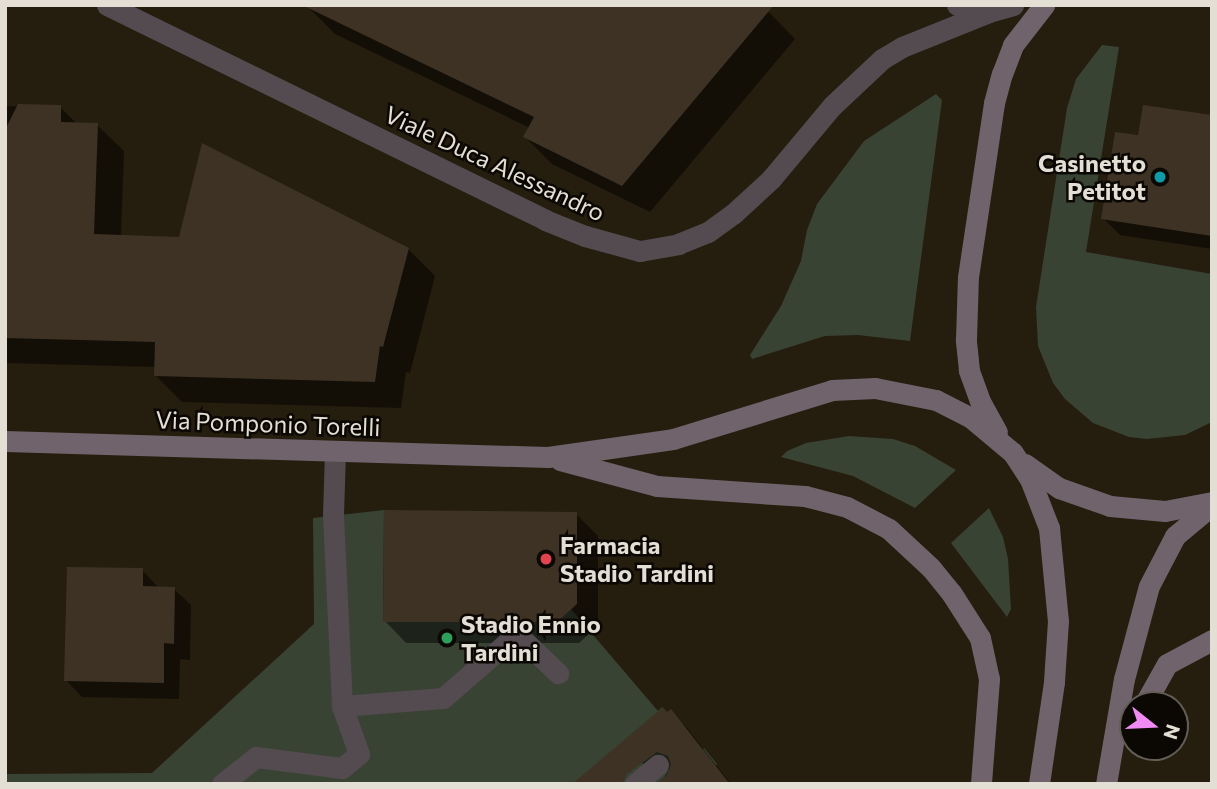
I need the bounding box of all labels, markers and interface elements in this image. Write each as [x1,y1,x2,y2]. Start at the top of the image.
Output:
street label: Viale Duca Alessandro [380,99,610,227]
place label: Casinetto Petitot [1038,149,1146,205]
marker: Casinetto Petitot [1152,169,1168,185]
street label: Via Pomponio Torelli [155,405,381,441]
place label: Farmacia Stadio Tardini [560,531,714,587]
marker: Farmacia Stadio Tardini [538,551,554,567]
place label: Stadio Ennio Tardini [461,610,601,666]
marker: Stadio Ennio Tardini [439,630,455,646]
north arrow [1119,691,1189,761]
text: N [1159,722,1186,742]

